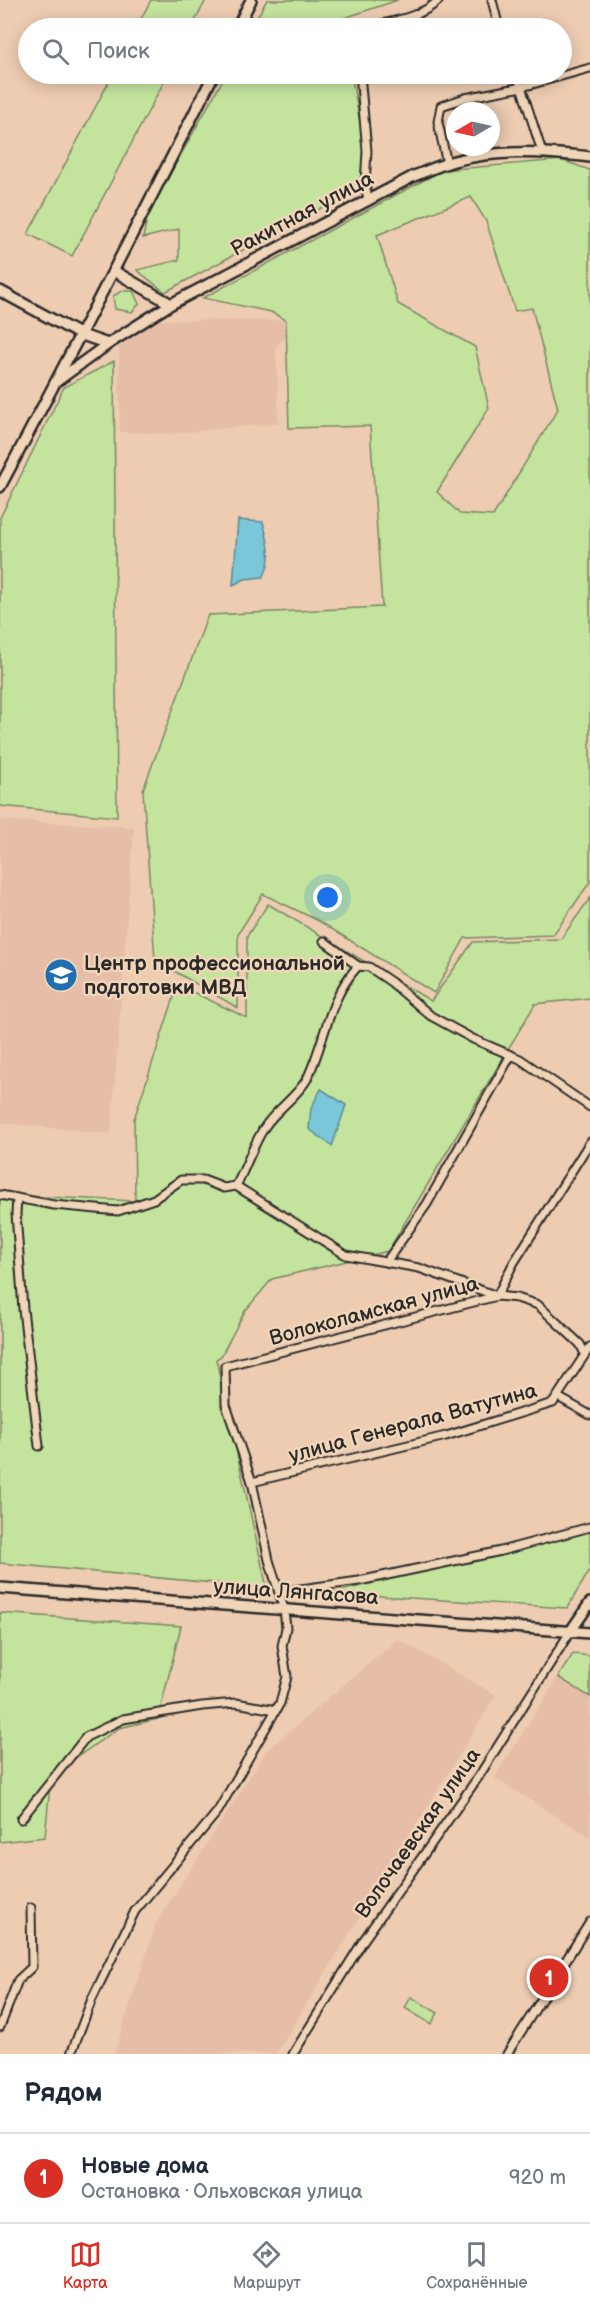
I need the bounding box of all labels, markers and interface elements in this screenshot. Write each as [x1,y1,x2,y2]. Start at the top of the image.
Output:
search box [18,18,572,84]
icon: search [39,35,72,68]
text: Поиск [87,38,150,65]
north arrow [446,102,500,156]
street label: Ракитная улица [226,166,378,262]
your location [313,883,342,912]
place label: Центр профессиональной подготовки МВД [84,951,345,1000]
school or university icon: Центр профессиональной подготовки МВД [43,957,79,993]
street label: Волоколамская улица [267,1271,482,1351]
street label: улица Генерала Ватутина [286,1378,540,1468]
street label: улица Лянгасова [213,1574,380,1610]
street label: Волочаевская улица [350,1743,486,1923]
pin: 1 [530,1956,568,2000]
text: Рядом [24,2078,102,2109]
text: Новые дома [81,2153,209,2180]
text: 1 [39,2166,48,2190]
text: 920 m [509,2166,566,2190]
text: Остановка · Ольховская улица [81,2180,362,2204]
tab: Карта [63,2238,108,2293]
tab: Маршрут [233,2238,301,2293]
tab: Сохранённые [426,2238,527,2293]

